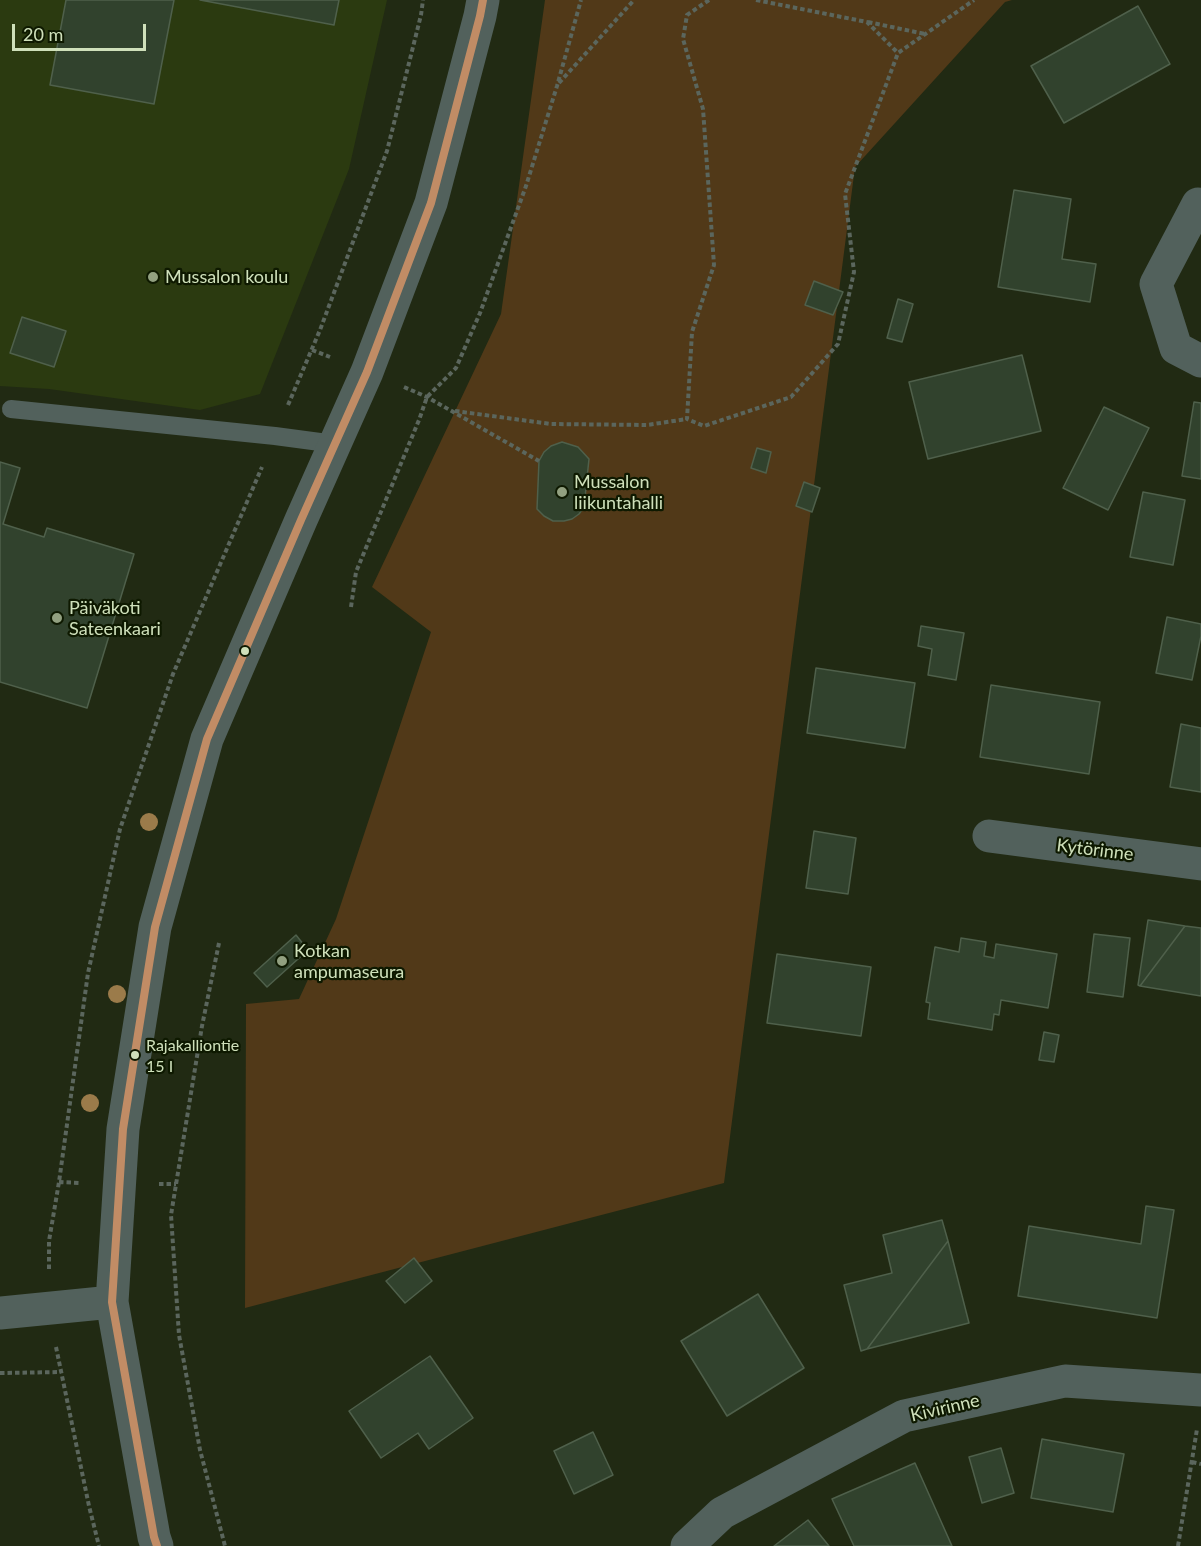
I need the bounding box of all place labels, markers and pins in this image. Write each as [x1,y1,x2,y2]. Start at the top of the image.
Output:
place label: Mussalon koulu [165,266,288,288]
marker: Mussalon koulu [146,270,160,284]
place label: Mussalon liikuntahalli [574,471,663,514]
marker: Mussalon liikuntahalli [555,485,569,499]
place label: Päiväkoti Sateenkaari [69,597,161,640]
marker: Päiväkoti Sateenkaari [50,611,64,625]
unlabelled marker [239,645,251,657]
place label: Kotkan ampumaseura [294,940,404,982]
marker: Kotkan ampumaseura [275,954,289,968]
place label: Rajakalliontie 15 I [146,1036,239,1074]
marker: Rajakalliontie 15 I [129,1049,141,1061]

